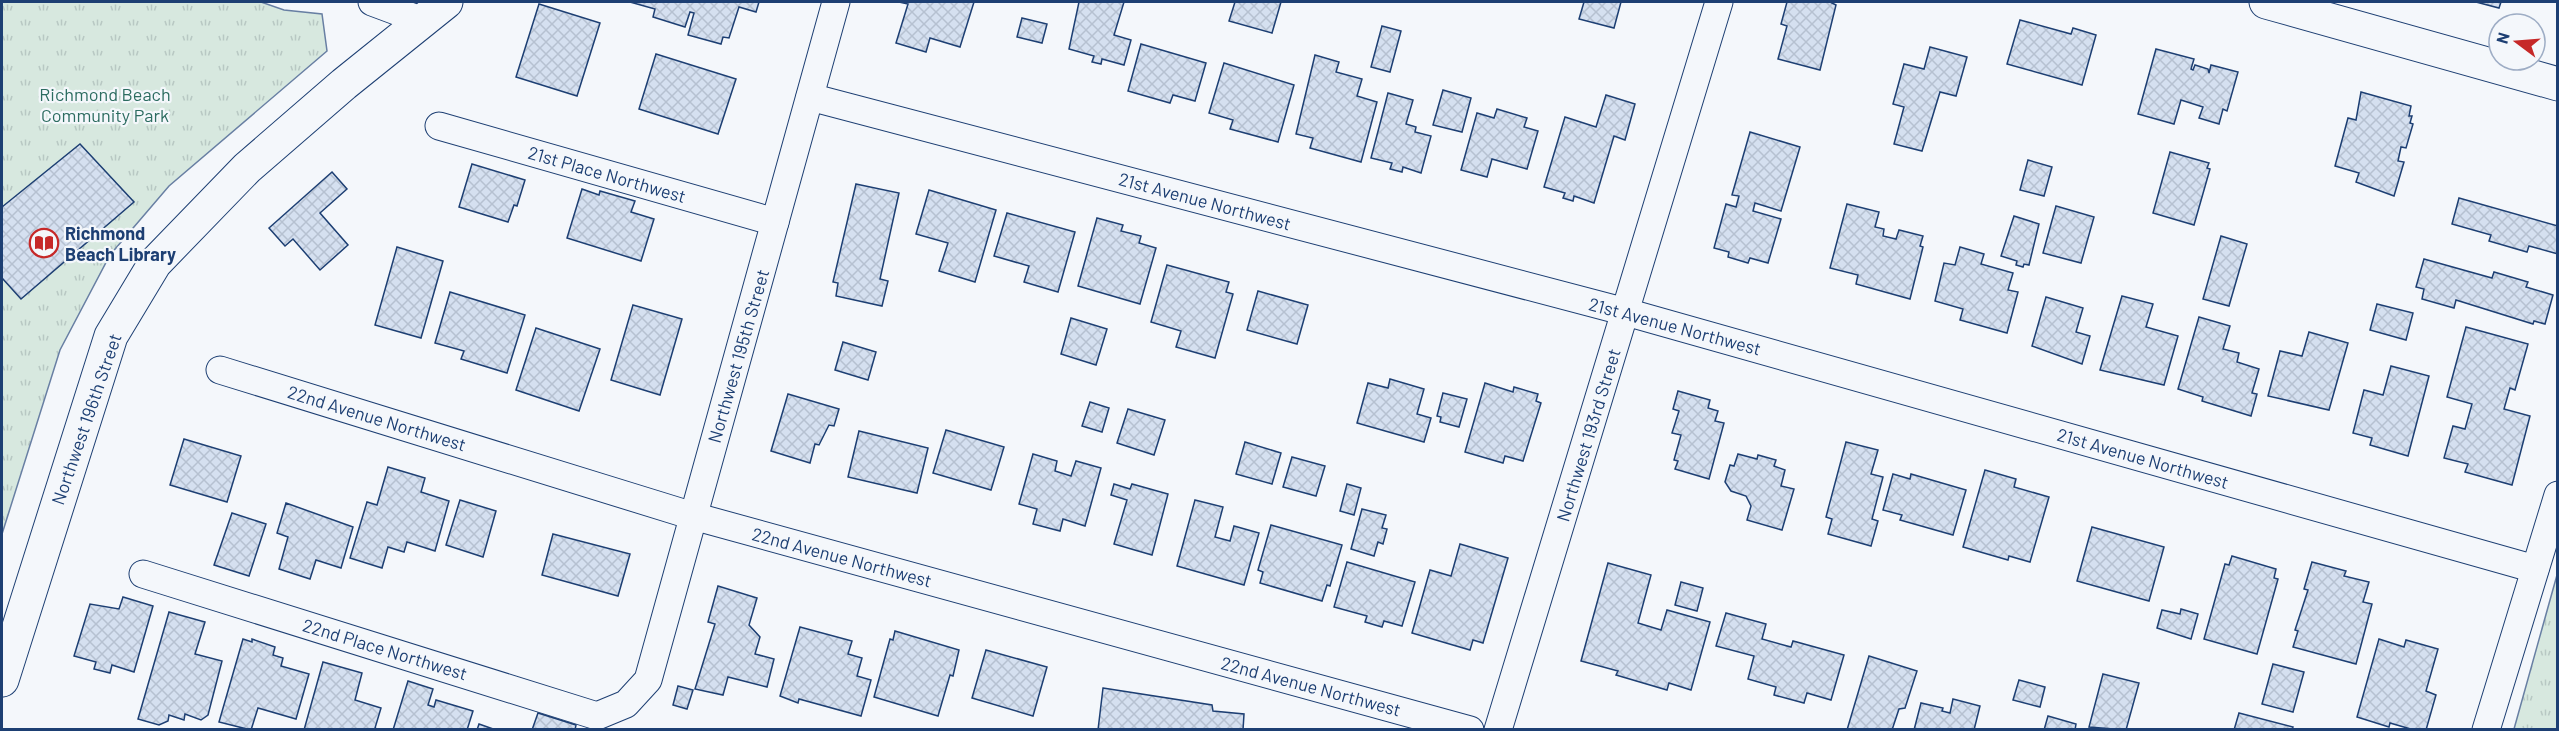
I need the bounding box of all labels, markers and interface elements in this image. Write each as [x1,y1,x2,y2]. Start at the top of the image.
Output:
north arrow [2487,12,2547,72]
text: N [2492,30,2513,45]
park label: Richmond Beach Community Park [39,83,171,126]
street label: 21st Place Northwest [526,141,688,207]
street label: 21st Avenue Northwest [1116,167,1294,235]
place label: Richmond Beach Library [65,222,176,265]
library icon: Richmond Beach Library [28,227,60,259]
street label: Northwest 195th Street [703,267,773,445]
street label: 21st Avenue Northwest [1586,292,1764,360]
street label: Northwest 196th Street [46,330,126,508]
street label: Northwest 193rd Street [1551,346,1625,524]
street label: 22nd Avenue Northwest [285,380,469,456]
street label: 21st Avenue Northwest [2055,423,2231,493]
street label: 22nd Avenue Northwest [750,522,934,592]
street label: 22nd Place Northwest [300,613,470,685]
street label: 22nd Avenue Northwest [1219,651,1403,721]

